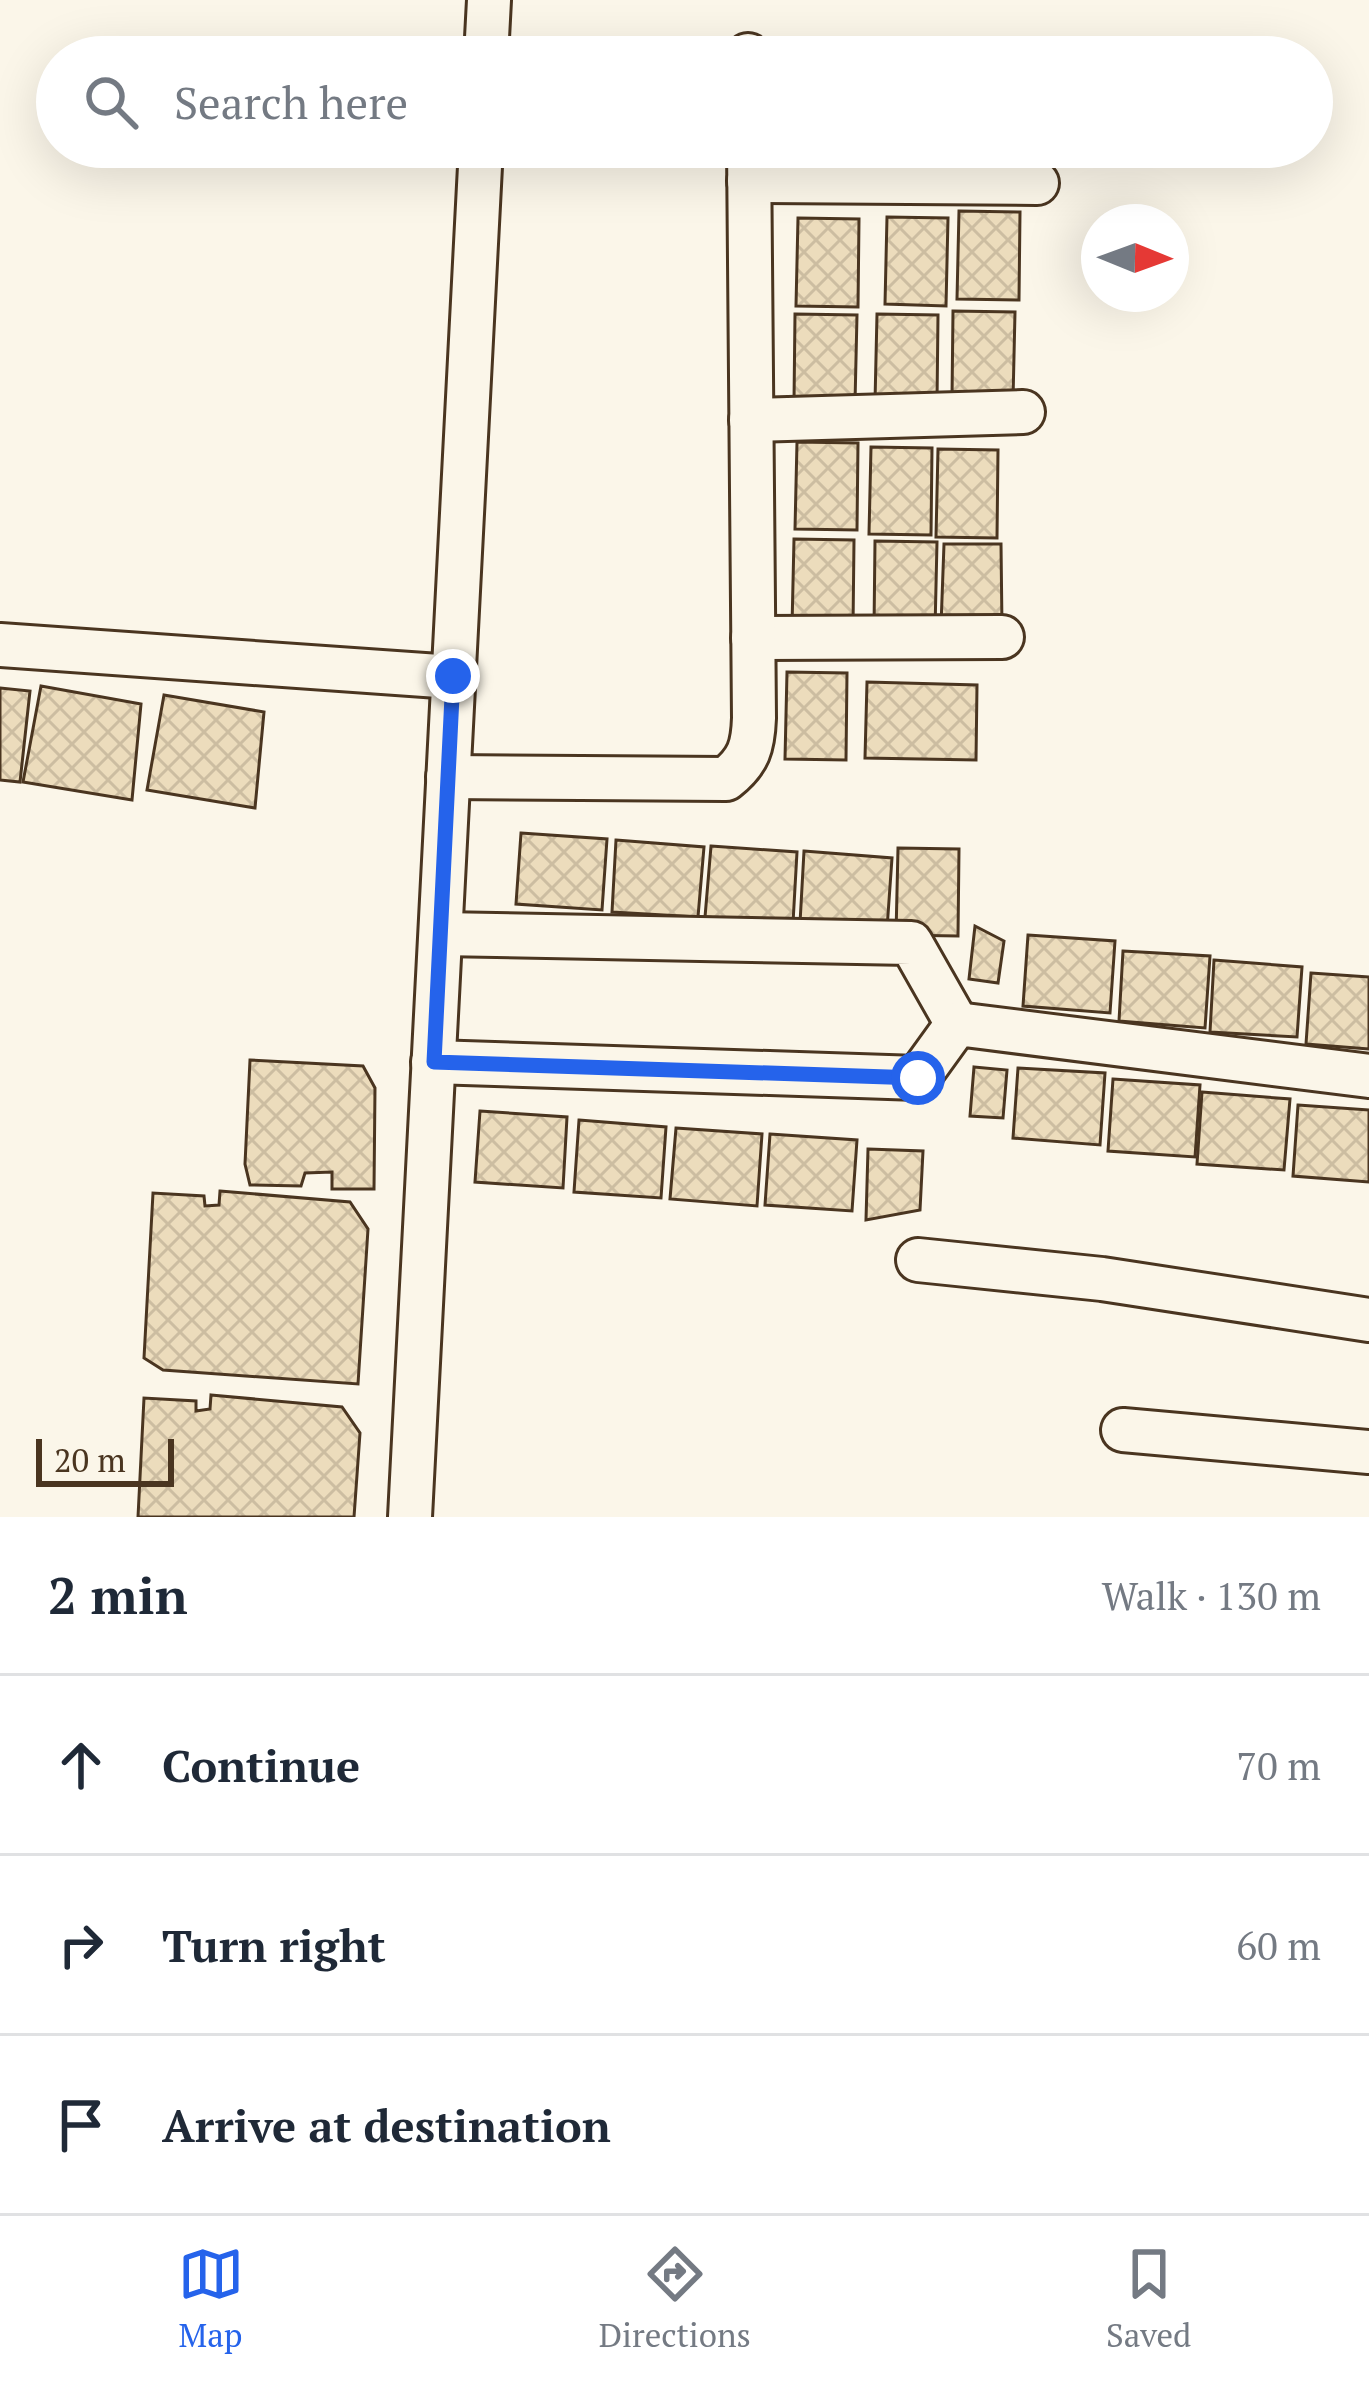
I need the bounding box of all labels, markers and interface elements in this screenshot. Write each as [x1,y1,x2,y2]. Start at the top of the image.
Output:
search box [36,36,1333,168]
icon: search [78,69,144,135]
text: Search here [174,72,408,132]
north arrow [1081,204,1189,312]
route end [426,649,480,703]
route start [891,1051,945,1105]
scale bar [36,1433,174,1486]
text: 20 m [54,1438,126,1481]
text: 2 min [48,1561,188,1629]
text: Walk · 130 m [1102,1569,1321,1621]
icon: ahead [48,1732,114,1798]
text: Continue [162,1735,360,1795]
text: 70 m [1236,1739,1321,1791]
icon: right [48,1912,114,1978]
text: Turn right [162,1915,386,1975]
text: 60 m [1236,1919,1321,1971]
icon: arrive [48,2092,114,2158]
text: Arrive at destination [162,2095,611,2155]
tab: Map [178,2241,244,2356]
tab: Directions [599,2241,751,2356]
tab: Saved [1106,2241,1191,2356]

